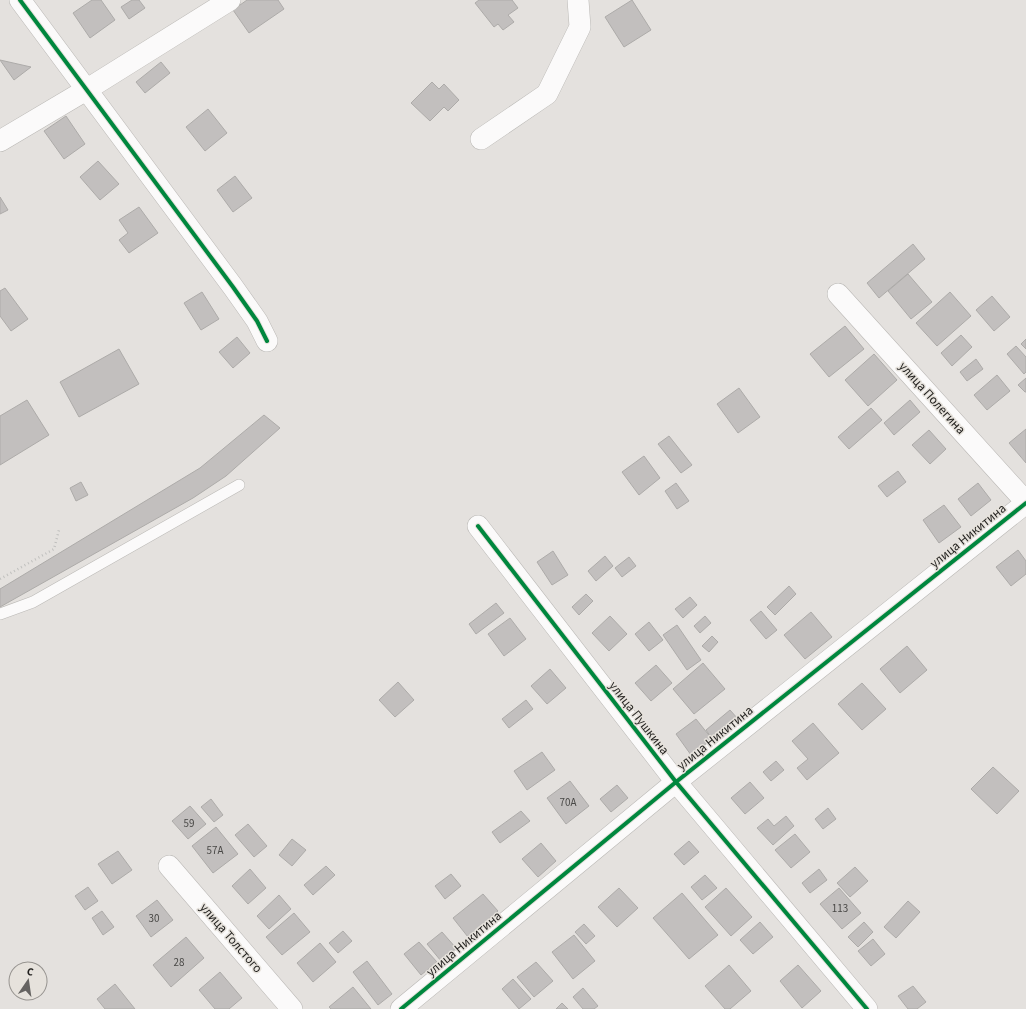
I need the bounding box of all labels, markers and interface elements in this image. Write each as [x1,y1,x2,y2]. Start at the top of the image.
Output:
street label: улица Полегина [895,358,969,438]
street label: улица Никитина [926,500,1010,572]
street label: улица Пушкина [605,678,673,758]
street label: улица Никитина [673,702,757,774]
house number: 70А [560,795,576,810]
house number: 59 [184,816,194,831]
house number: 57А [207,843,223,858]
street label: улица Толстого [196,899,266,977]
house number: 113 [832,901,848,916]
street label: улица Никитина [422,907,506,981]
house number: 30 [149,911,159,926]
house number: 28 [174,955,185,970]
north arrow [8,961,48,1001]
text: С [25,964,36,980]

